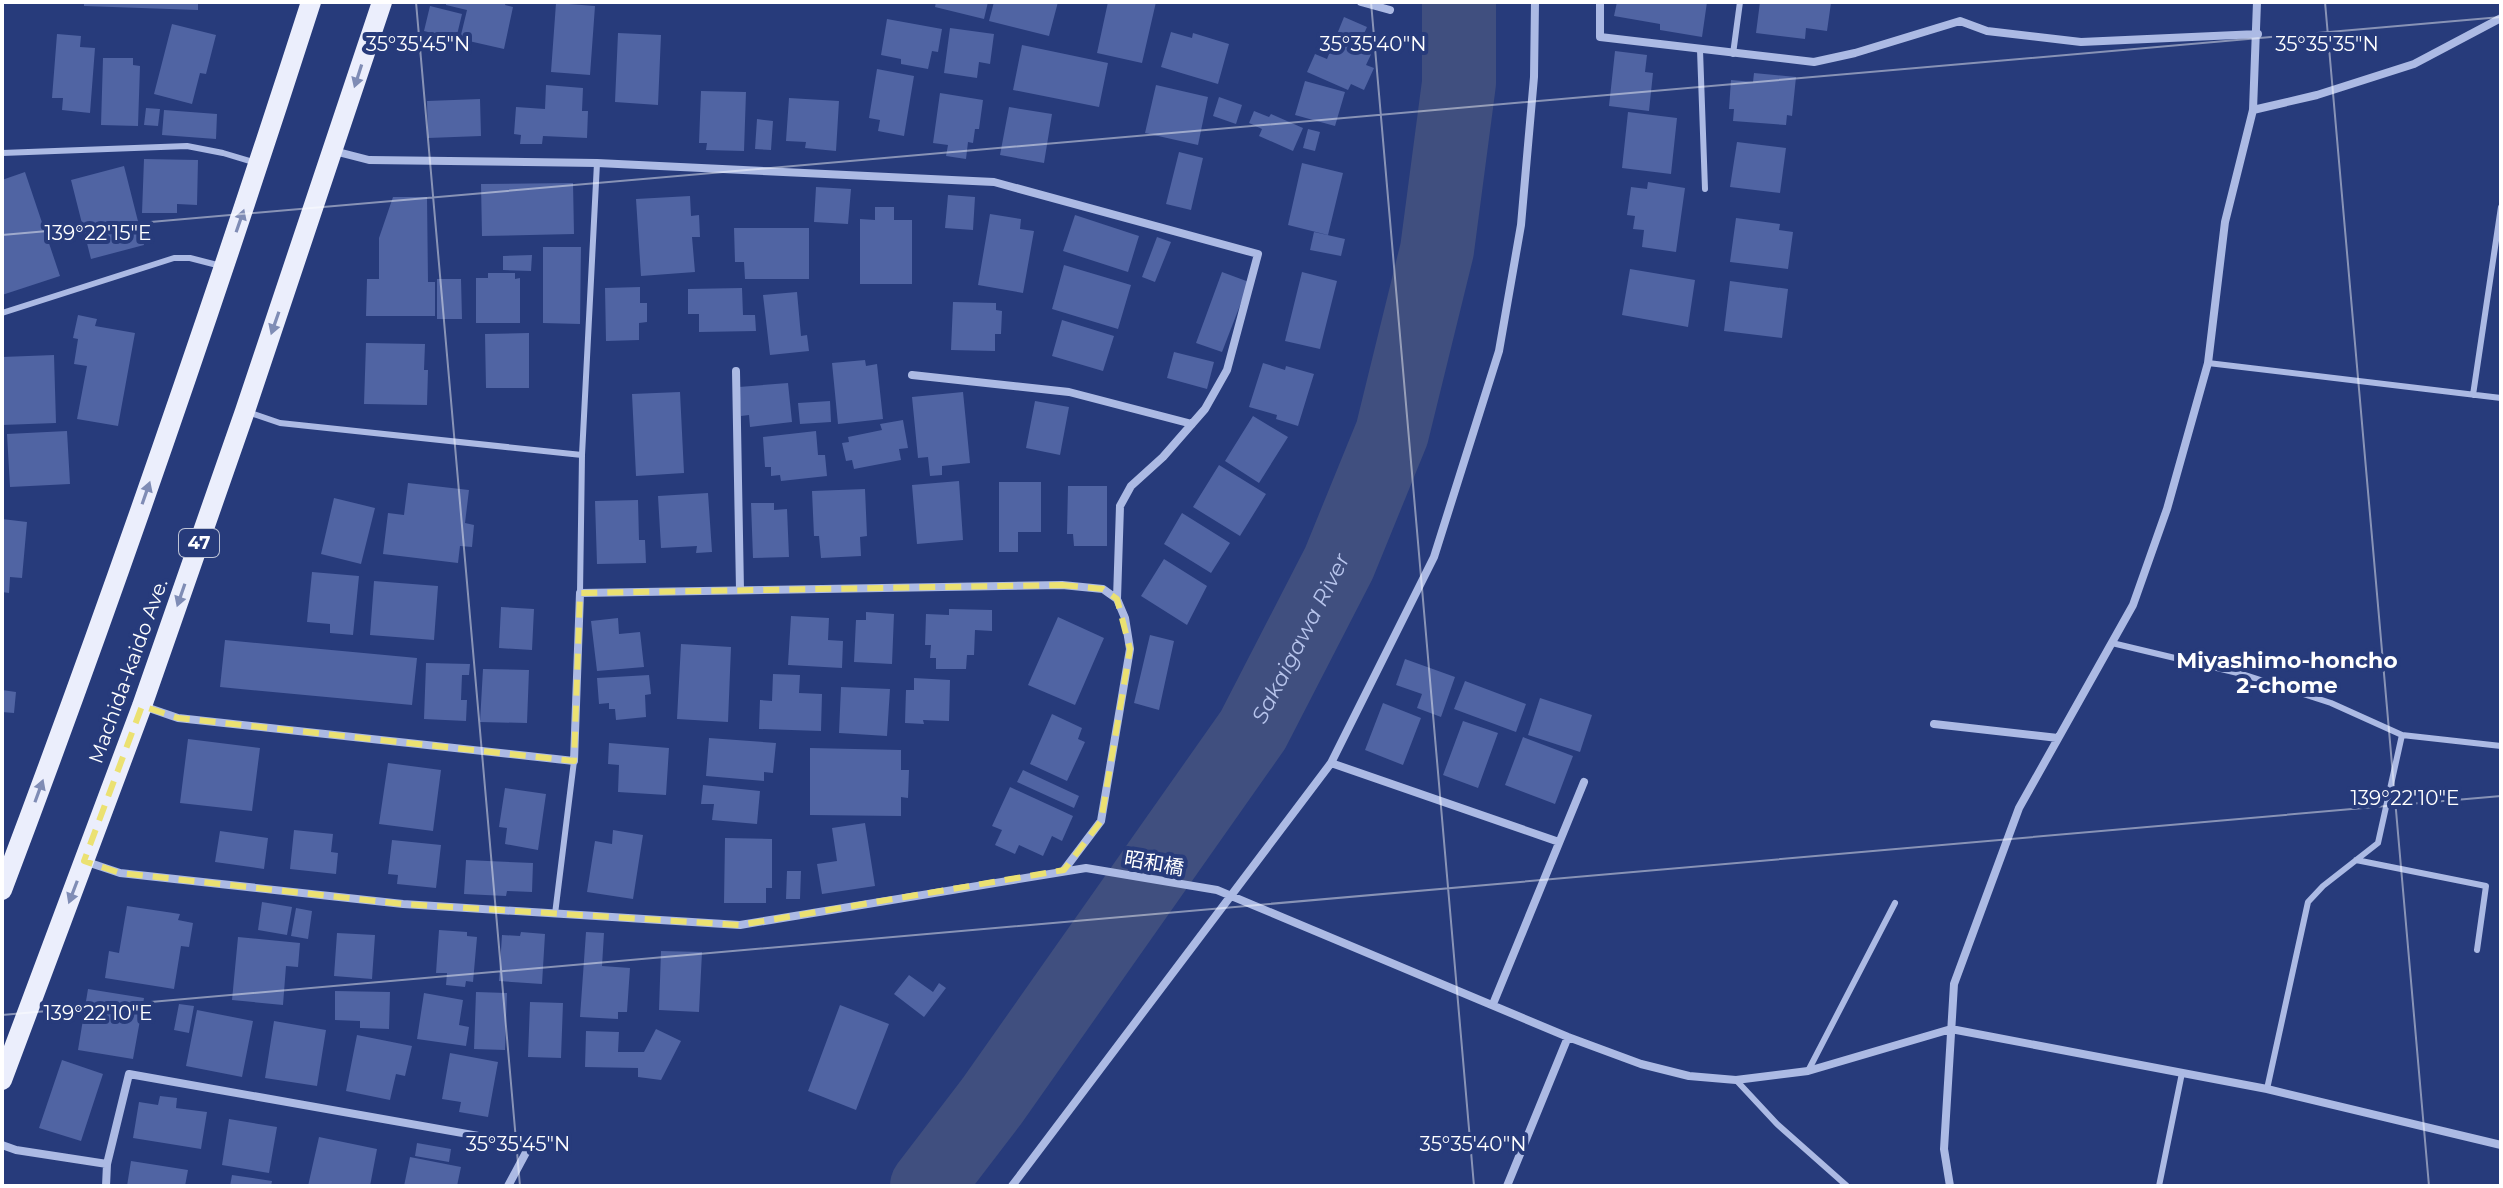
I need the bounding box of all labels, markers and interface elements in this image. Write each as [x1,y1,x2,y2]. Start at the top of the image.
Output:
text: 35°35'45"N [366,32,470,56]
text: 35°35'40"N [1320,32,1426,56]
text: 35°35'35"N [2275,32,2379,56]
one-way arrow [351,64,363,88]
one-way arrow [234,209,246,233]
text: 139°22'15"E [45,221,151,245]
one-way arrow [268,311,280,335]
one-way arrow [141,481,153,505]
road number: 47 [179,529,219,557]
water label: Sakaigawa River [1246,549,1356,728]
street label: Machida-kaido Ave. [83,575,173,767]
one-way arrow [174,583,186,607]
district label: Miyashimo-honcho 2-chome [2176,647,2398,699]
one-way arrow [33,778,46,802]
text: 139°22'10"E [2351,786,2459,810]
street label: 昭和橋 [1122,846,1186,880]
one-way arrow [66,880,79,904]
text: 139°22'10"E [44,1001,152,1025]
text: 35°35'45"N [466,1132,570,1156]
text: 35°35'40"N [1420,1132,1526,1156]

